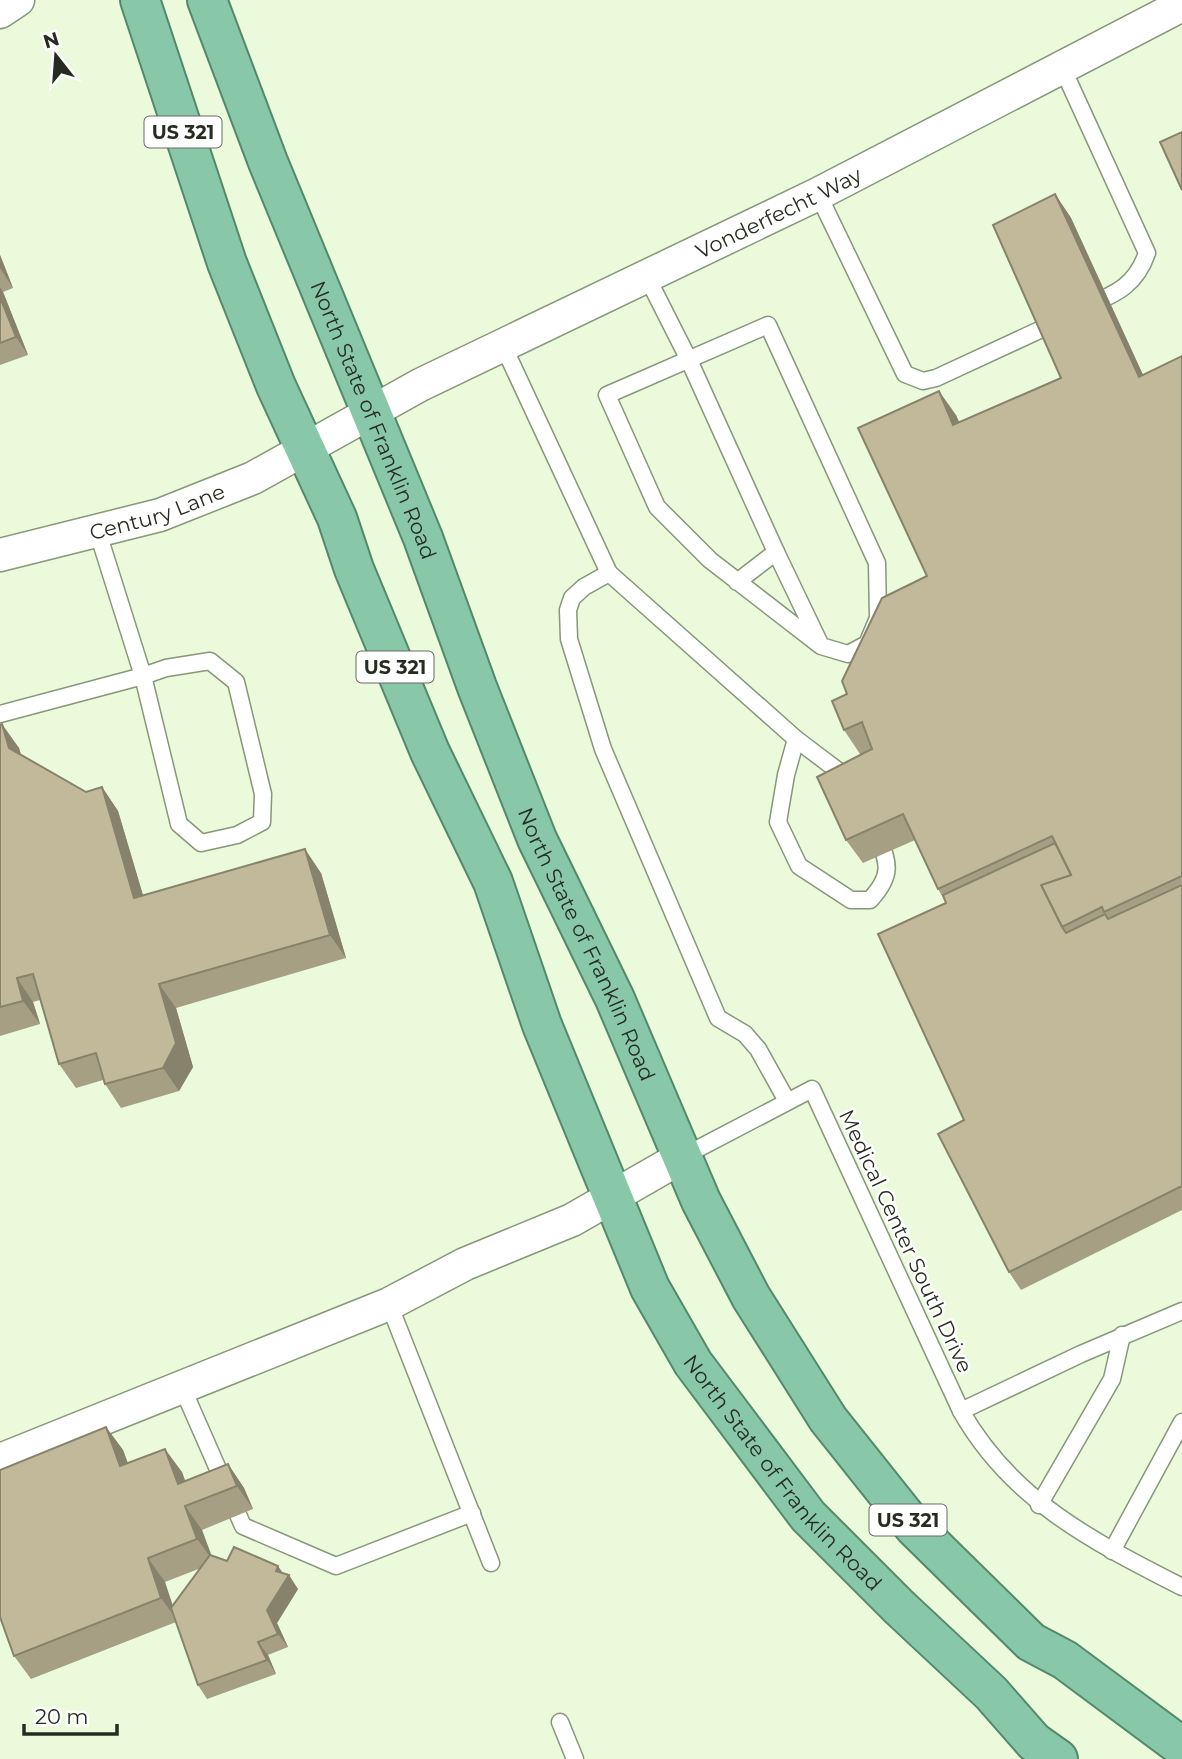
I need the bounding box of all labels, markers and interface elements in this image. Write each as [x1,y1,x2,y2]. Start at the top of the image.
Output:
north arrow [21,21,91,91]
text: N [40,27,62,53]
road number: US 321 [144,116,222,148]
street label: Vonderfecht Way [692,161,866,263]
street label: North State of Franklin Road [306,277,442,562]
street label: Century Lane [87,478,228,545]
road number: US 321 [356,652,434,682]
street label: North State of Franklin Road [513,804,661,1085]
street label: Medical Center South Drive [834,1105,978,1377]
street label: North State of Franklin Road [679,1350,887,1595]
road number: US 321 [870,1504,946,1536]
scale bar [24,1692,117,1736]
text: 20 m [35,1704,89,1729]

